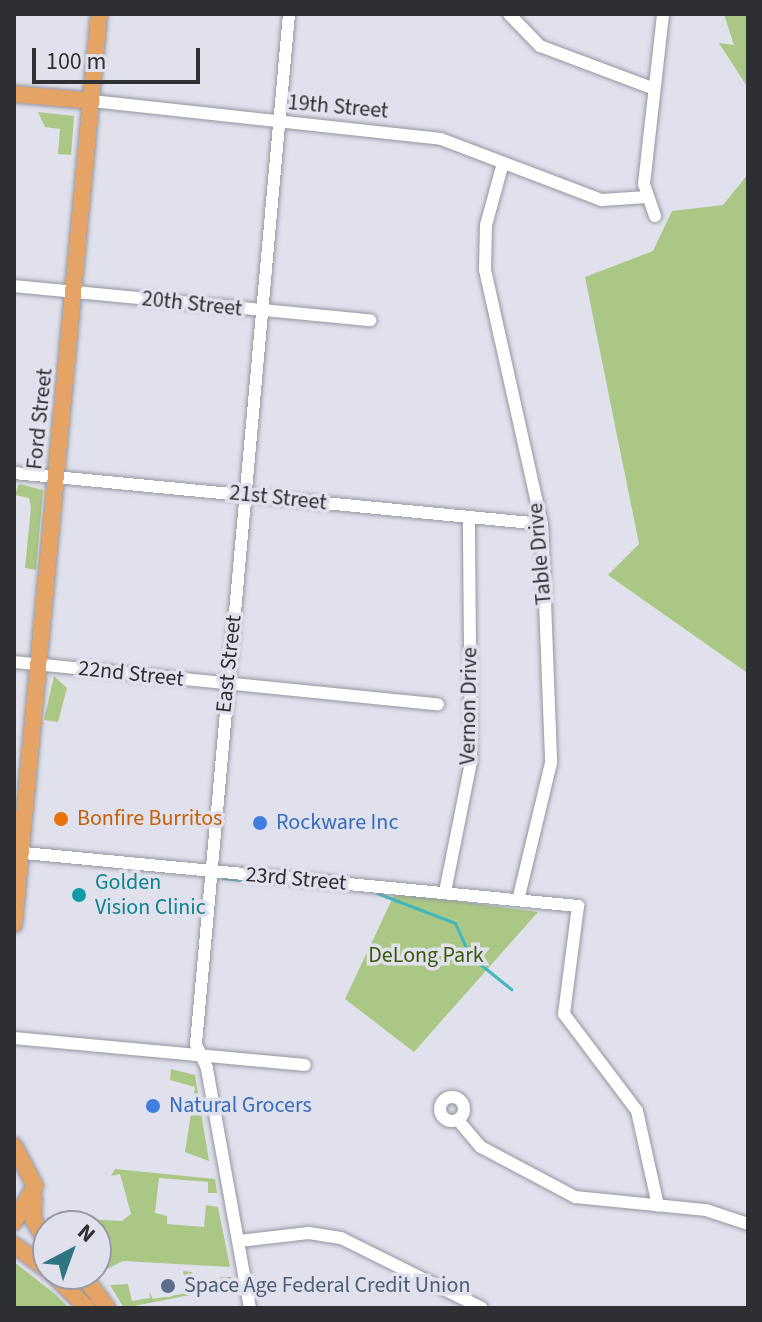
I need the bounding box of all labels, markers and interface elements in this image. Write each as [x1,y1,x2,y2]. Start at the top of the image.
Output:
scale bar [36,32,204,82]
text: 100 m [46,44,106,79]
street label: 19th Street [287,89,389,125]
street label: 20th Street [141,286,243,322]
street label: Ford Street [22,367,58,471]
street label: 21st Street [228,480,328,516]
street label: Table Drive [522,502,558,606]
street label: East Street [211,614,247,714]
street label: Vernon Drive [455,647,483,765]
street label: 22nd Street [77,655,185,693]
place label: Bonfire Burritos [77,806,222,832]
marker: Bonfire Burritos [52,810,70,828]
place label: Rockware Inc [276,810,398,836]
marker: Rockware Inc [251,814,269,832]
street label: 23rd Street [245,861,347,897]
place label: Golden Vision Clinic [95,869,206,920]
marker: Golden Vision Clinic [70,886,88,904]
park label: DeLong Park [368,943,484,969]
place label: Natural Grocers [169,1093,312,1119]
marker: Natural Grocers [144,1097,162,1115]
north arrow [32,1210,112,1290]
text: N [70,1217,102,1250]
place label: Space Age Federal Credit Union [184,1273,470,1299]
marker: Space Age Federal Credit Union [159,1277,177,1295]

